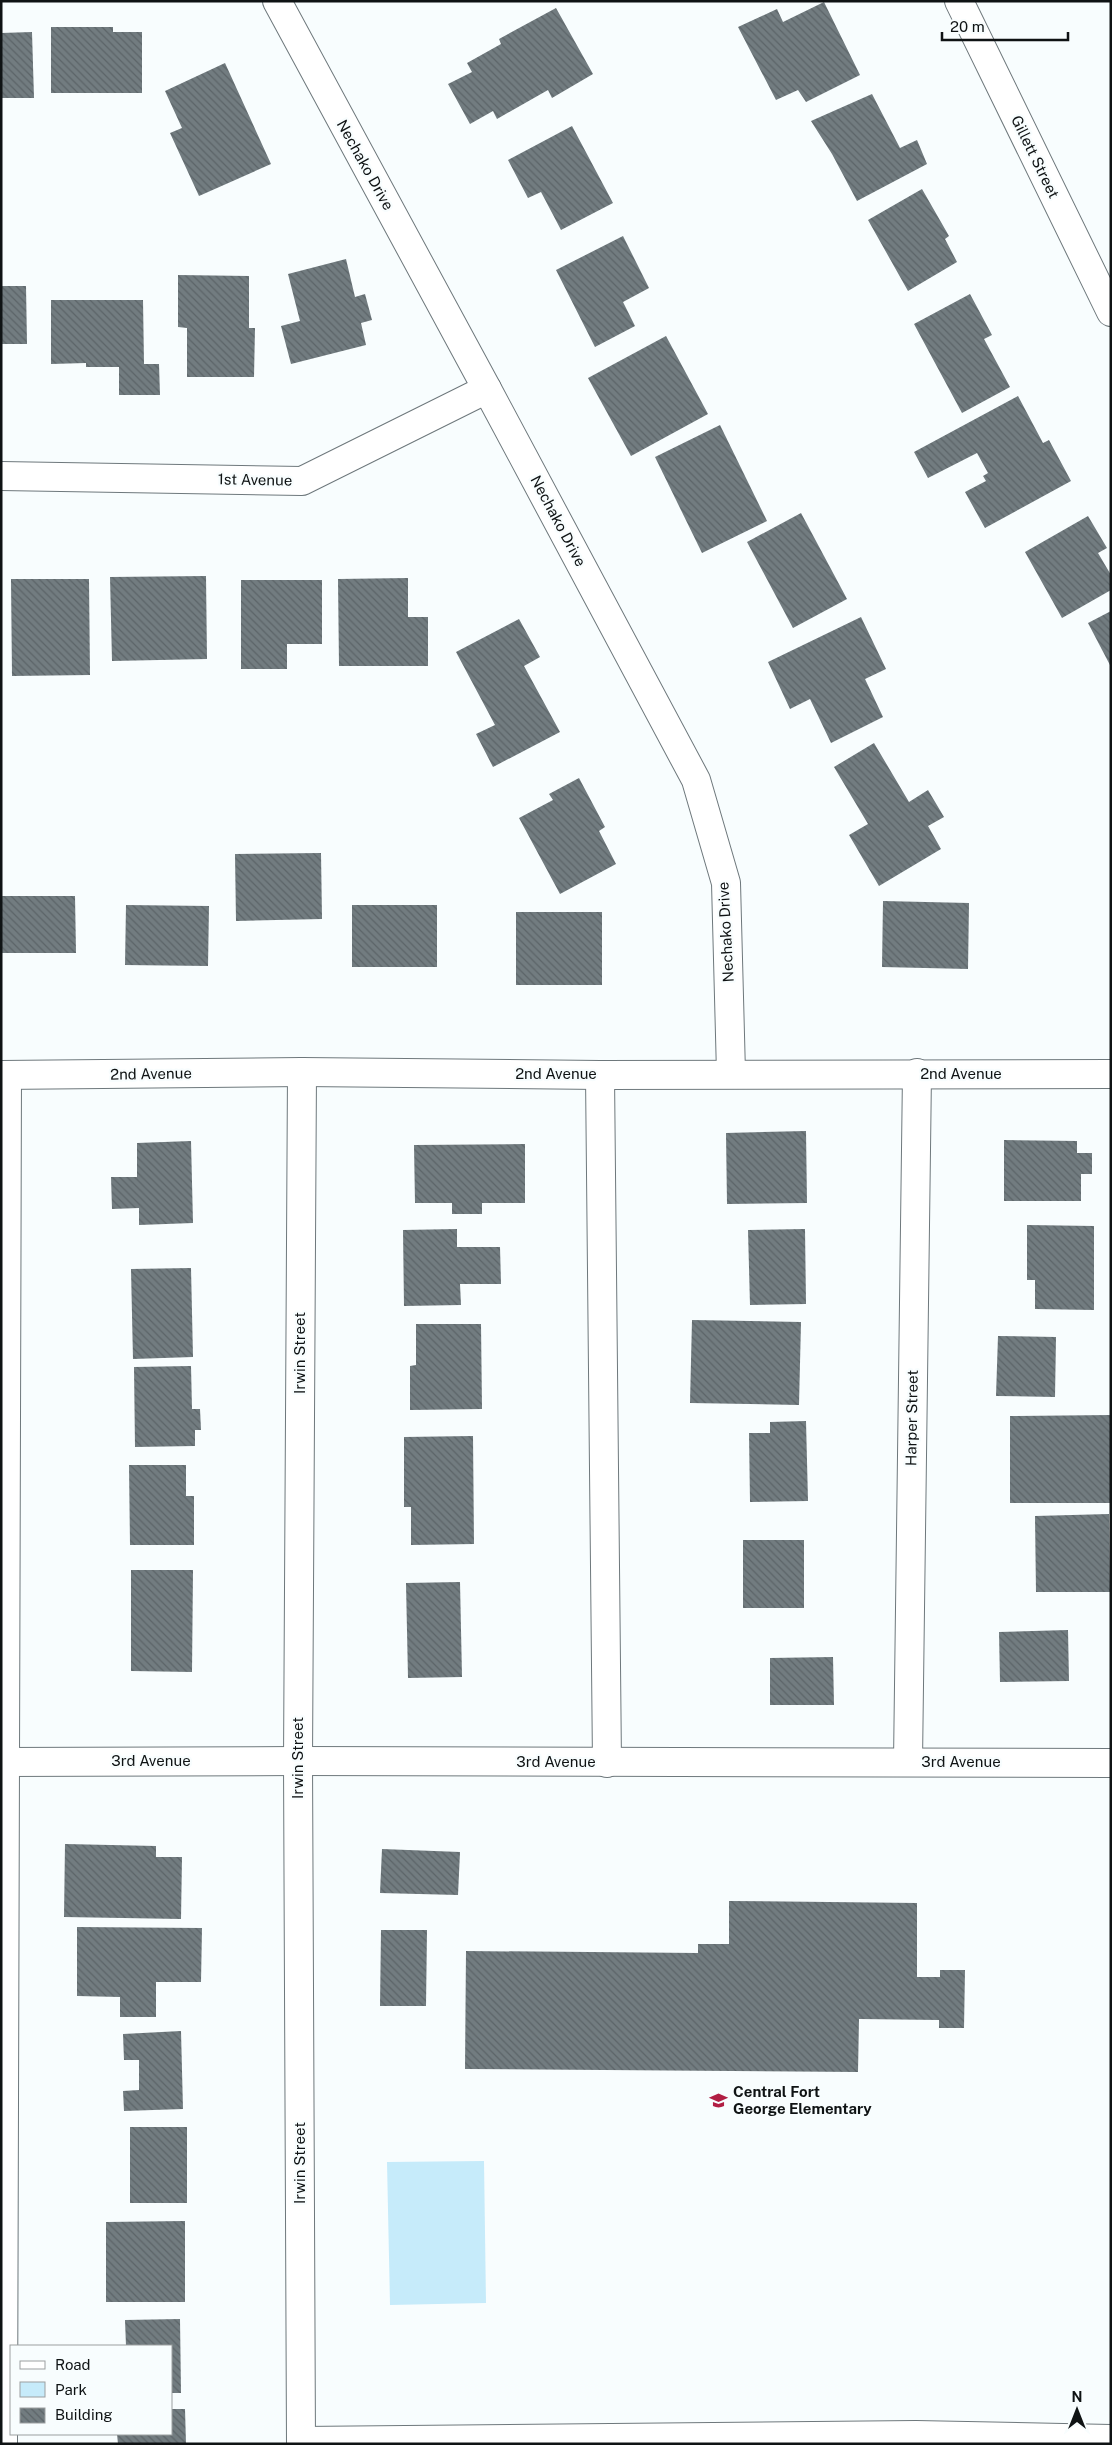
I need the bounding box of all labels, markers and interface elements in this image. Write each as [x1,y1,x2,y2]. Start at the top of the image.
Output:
scale bar [942,10,1068,42]
text: 20 m [950,18,985,35]
street label: Gillett Street [1008,113,1063,201]
street label: Nechako Drive [334,117,397,213]
street label: 1st Avenue [218,470,292,489]
street label: Nechako Drive [527,472,590,569]
street label: Nechako Drive [714,881,737,983]
street label: 2nd Avenue [110,1064,192,1083]
street label: 2nd Avenue [515,1065,597,1082]
street label: 2nd Avenue [920,1065,1002,1082]
street label: Irwin Street [291,1312,308,1394]
street label: Harper Street [902,1370,921,1466]
street label: Irwin Street [289,1717,306,1799]
street label: 3rd Avenue [111,1752,191,1769]
street label: 3rd Avenue [516,1753,596,1770]
street label: 3rd Avenue [921,1753,1001,1770]
place label: Central Fort George Elementary [733,2083,872,2117]
school or university icon: Central Fort George Elementary [709,2091,729,2111]
street label: Irwin Street [291,2122,308,2204]
legend [10,2345,172,2435]
text: Road [55,2356,91,2373]
text: Park [55,2381,87,2398]
north arrow [1052,2385,1102,2435]
text: N [1072,2389,1082,2405]
text: Building [55,2406,113,2423]

